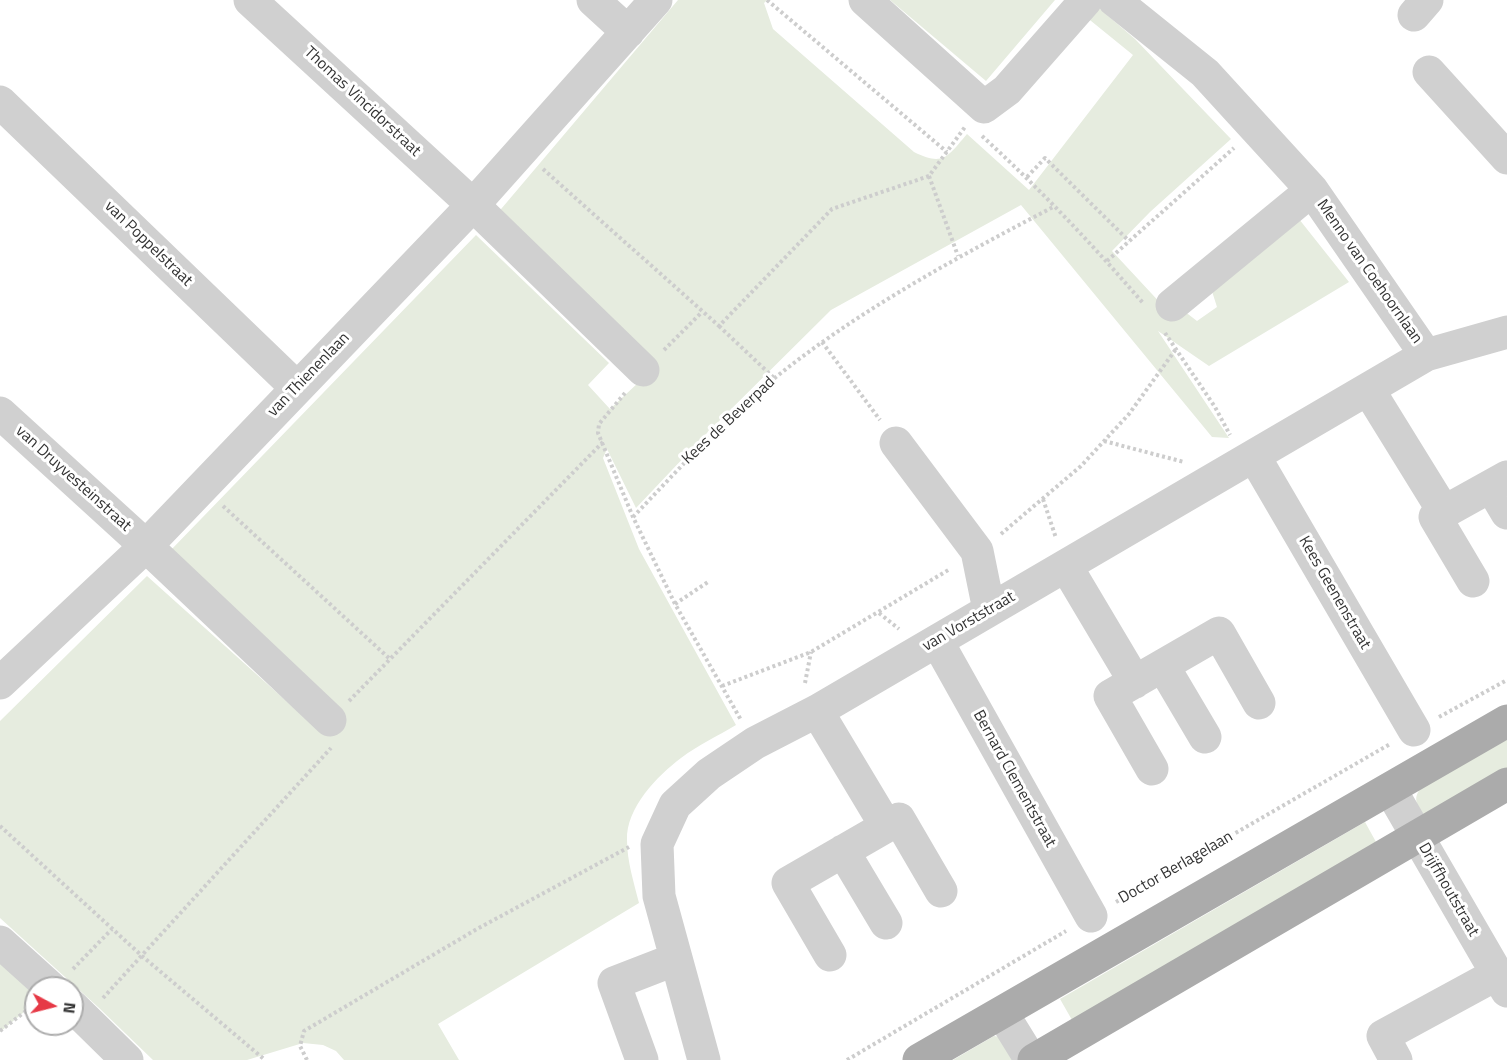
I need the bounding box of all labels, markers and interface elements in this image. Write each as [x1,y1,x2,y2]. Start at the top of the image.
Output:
street label: Thomas Vincidorstraat [300,43,424,161]
street label: Menno van Coehoornlaan [1312,196,1426,348]
street label: van Poppelstraat [100,197,196,291]
street label: van Thienenlaan [264,329,354,421]
street label: Kees de Beverpad [679,373,779,469]
street label: van Druyvesteinstraat [11,422,135,536]
street label: Kees Geenenstraat [1294,533,1374,653]
street label: van Vorststraat [919,588,1019,656]
street label: Bernard Clementstraat [968,707,1060,851]
street label: Doctor Berlagelaan [1115,828,1237,908]
street label: Drijffhoutstraat [1413,840,1483,940]
north arrow [24,976,84,1036]
text: N [57,1001,82,1015]

